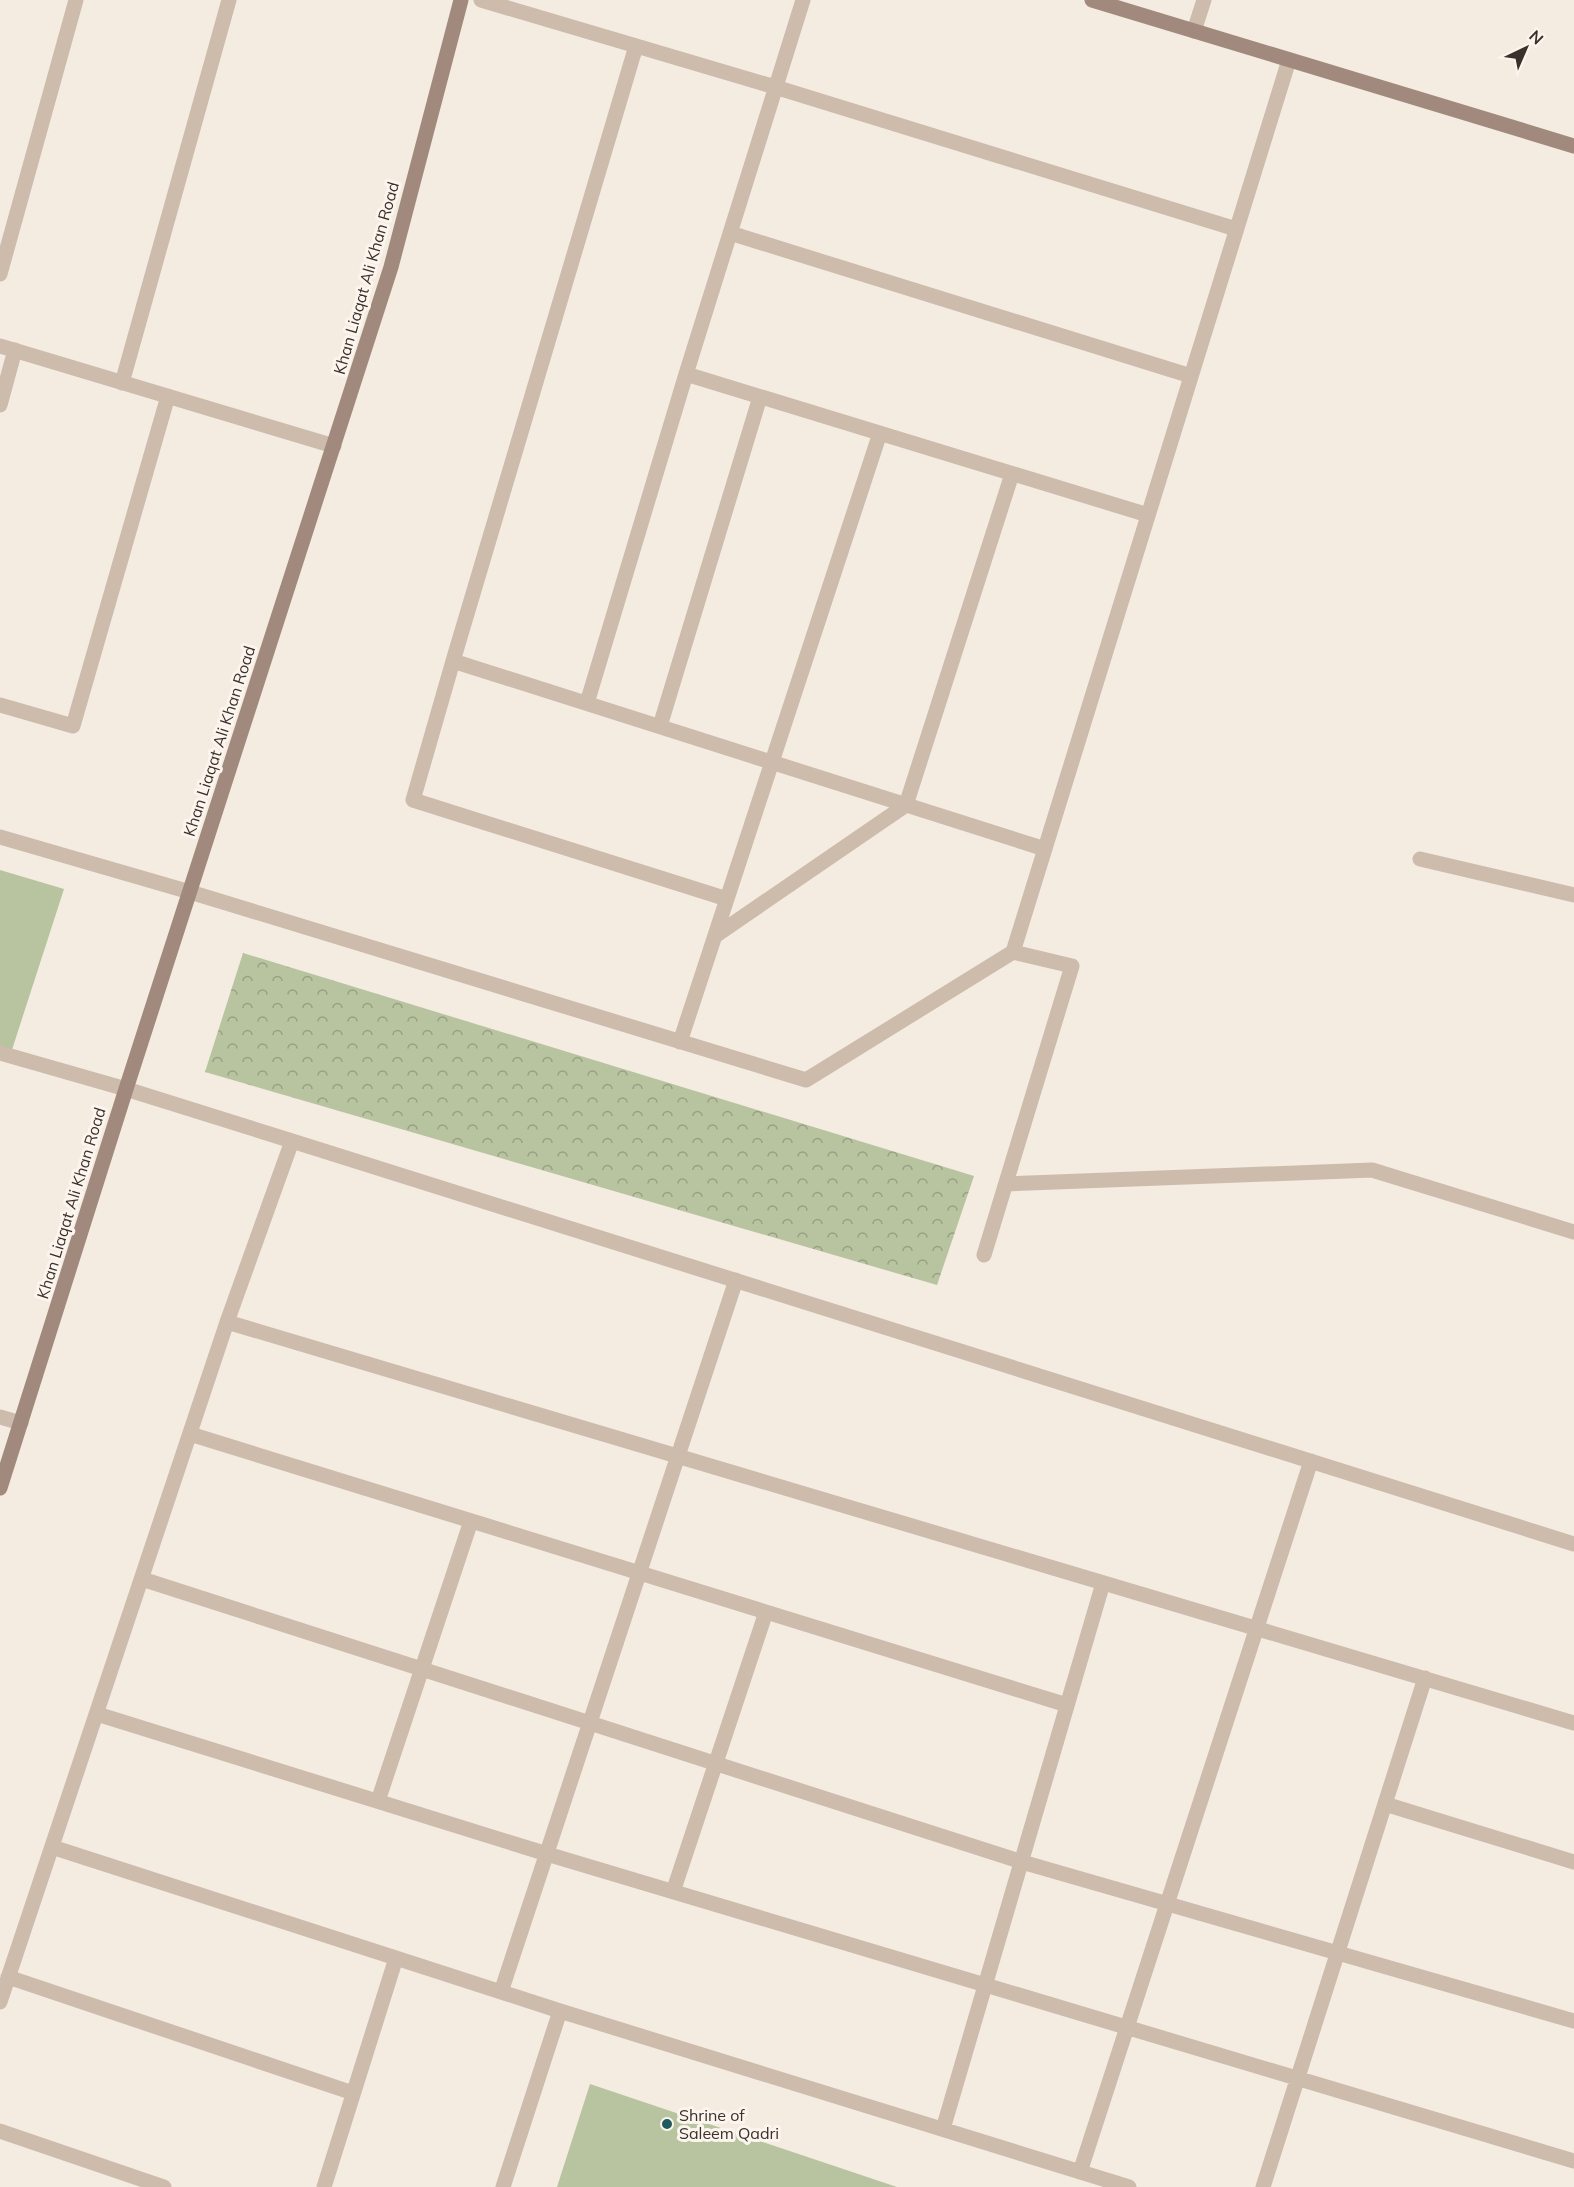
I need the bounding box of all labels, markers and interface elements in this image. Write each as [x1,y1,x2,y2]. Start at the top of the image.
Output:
north arrow [1496,18,1556,78]
text: N [1525,26,1548,49]
street label: Khan Liaqat Ali Khan Road [329,179,403,377]
street label: Khan Liaqat Ali Khan Road [179,643,259,839]
street label: Khan Liaqat Ali Khan Road [32,1105,110,1301]
place label: Shrine of Saleem Qadri [679,2105,779,2143]
marker: Shrine of Saleem Qadri [660,2117,674,2131]

